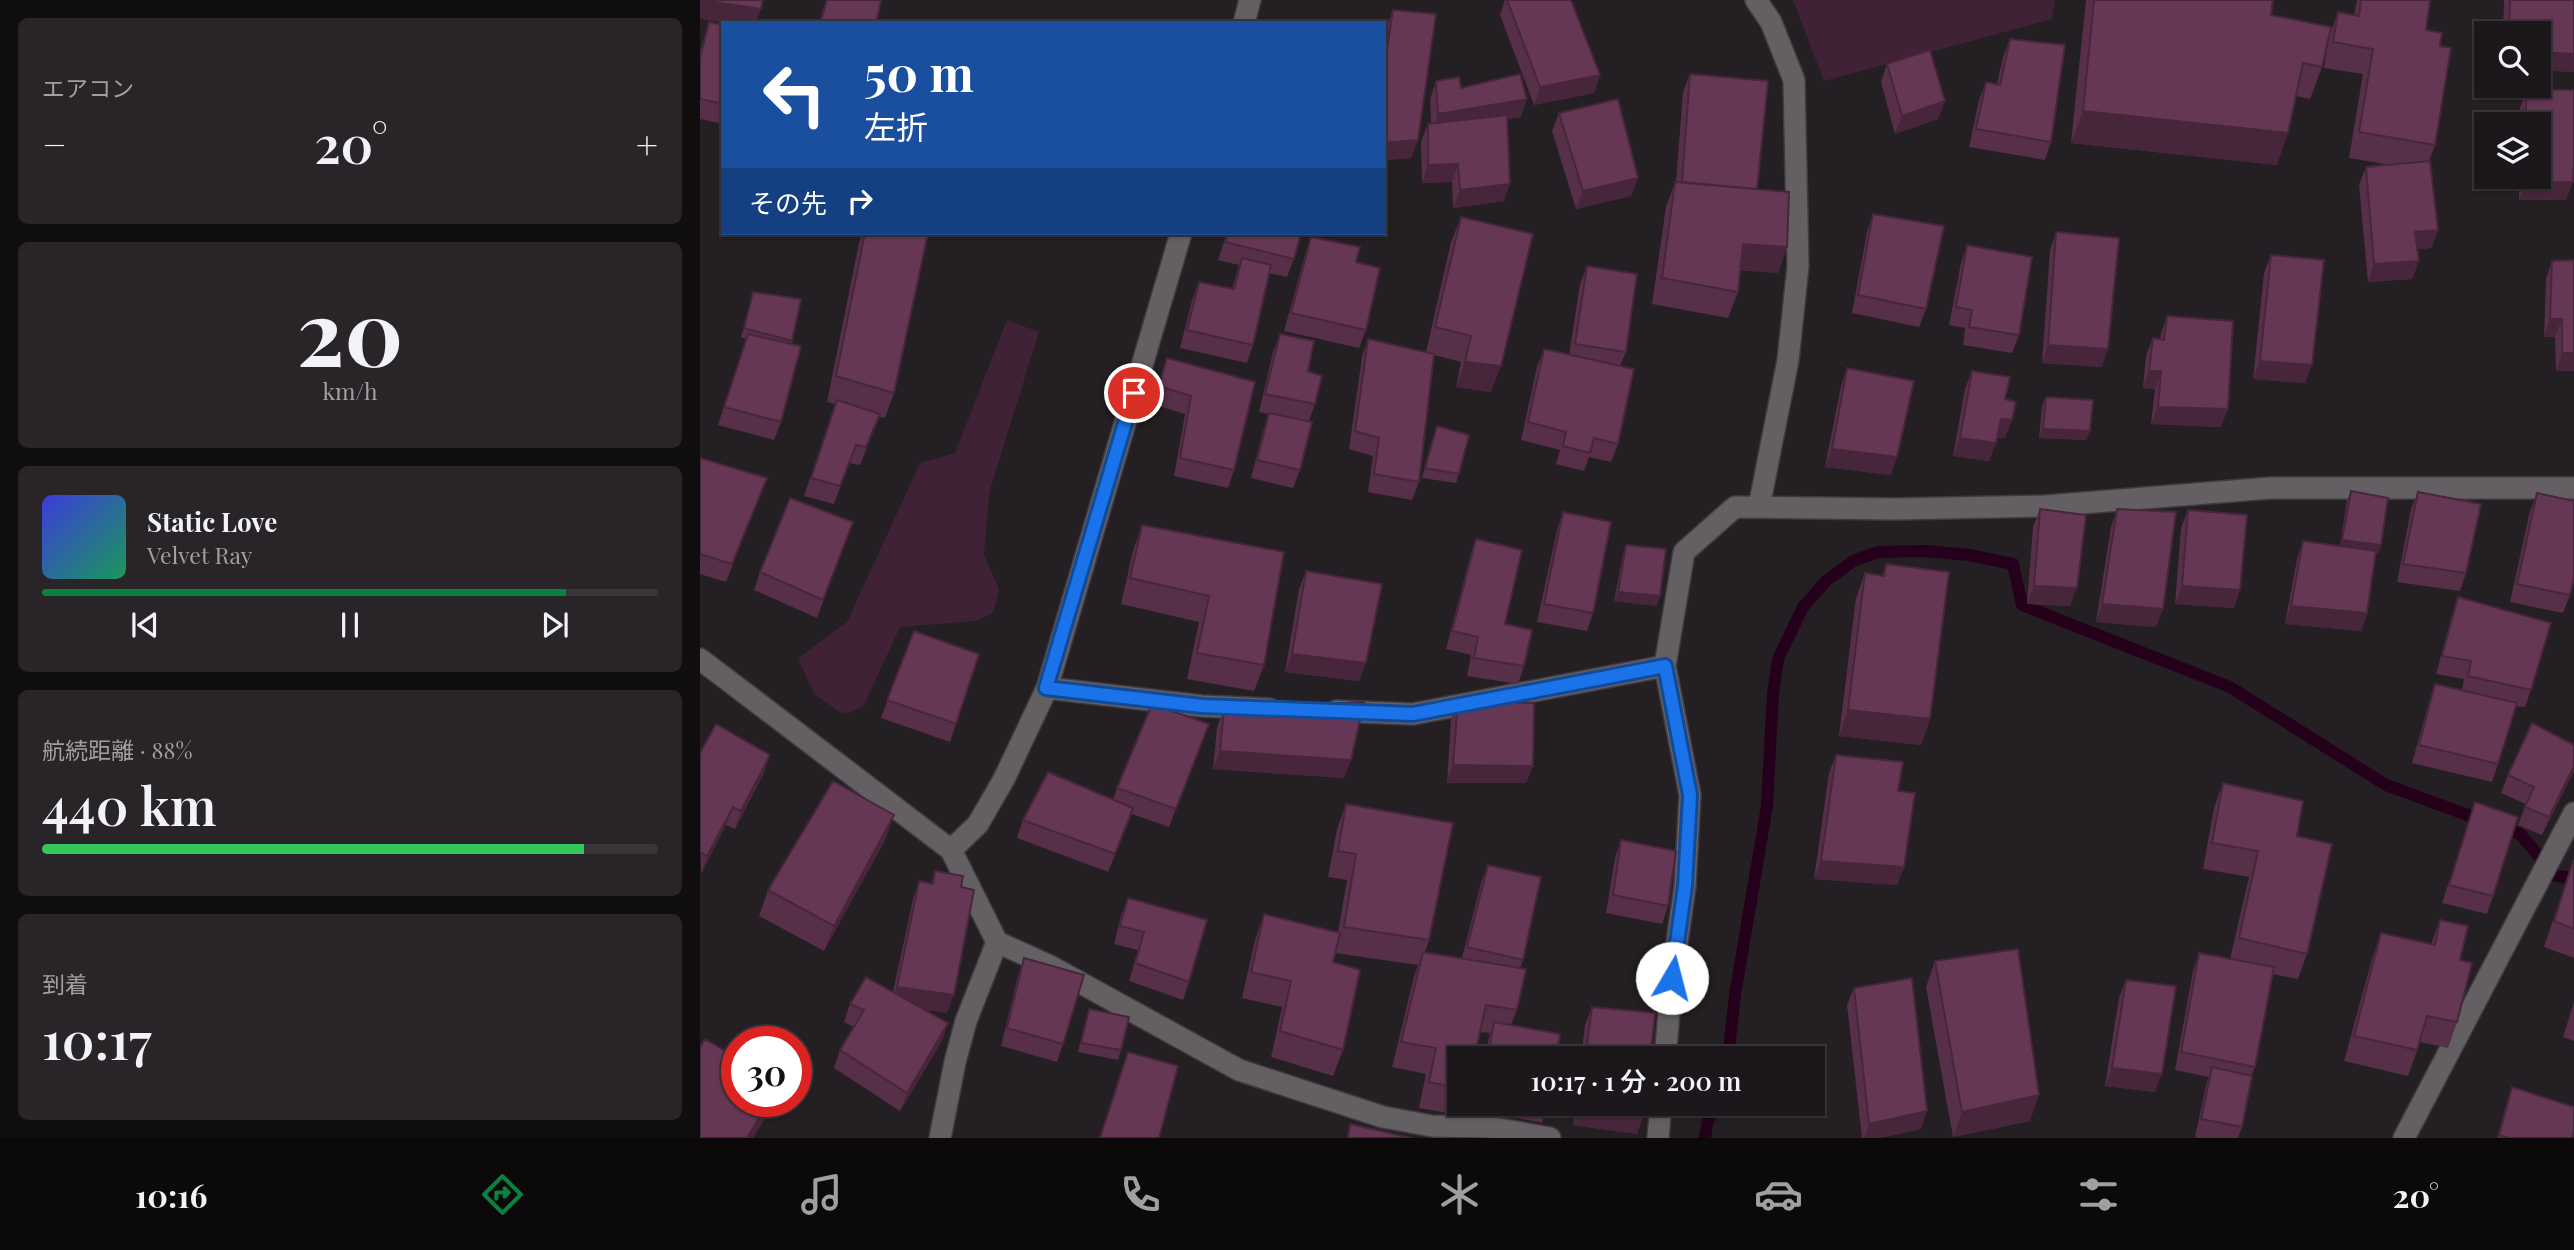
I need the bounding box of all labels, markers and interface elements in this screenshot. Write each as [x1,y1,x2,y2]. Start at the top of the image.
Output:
map controls [2474,21,2551,189]
button: search [2474,21,2551,98]
text: 50 m [864,39,974,104]
icon: left [749,49,840,140]
text: エアコン [42,72,134,103]
text: 左折 [864,104,928,147]
text: 20° [314,108,388,177]
button: layers [2474,112,2551,189]
text: − [42,118,67,169]
text: + [636,118,658,169]
icon: right [841,182,879,220]
text: その先 [749,185,827,220]
text: 20 [297,269,403,390]
pin [1104,363,1164,423]
icon: arrive [1115,374,1153,412]
text: km/h [322,375,378,406]
text: Static Love [147,504,277,539]
text: Velvet Ray [147,539,252,570]
icon: previous [126,606,164,644]
icon: pause [331,606,369,644]
icon: next [536,606,574,644]
text: 航続距離 · 88% [42,734,193,765]
text: 440 km [42,770,217,839]
position arrow [1635,941,1709,1015]
text: 到着 [42,968,88,999]
text: 10:17 [42,1004,152,1073]
speed limit sign: 30 [721,1026,812,1117]
text: 10:17 · 1 分 · 200 m [1531,1063,1742,1098]
icon: directions [478,1170,527,1219]
icon: music [797,1170,846,1219]
icon: phone [1116,1170,1165,1219]
icon: climate [1435,1170,1484,1219]
icon: car [1754,1170,1803,1219]
icon: filters [2074,1170,2123,1219]
text: 10:16 [135,1173,207,1216]
text: 20° [2393,1173,2439,1216]

